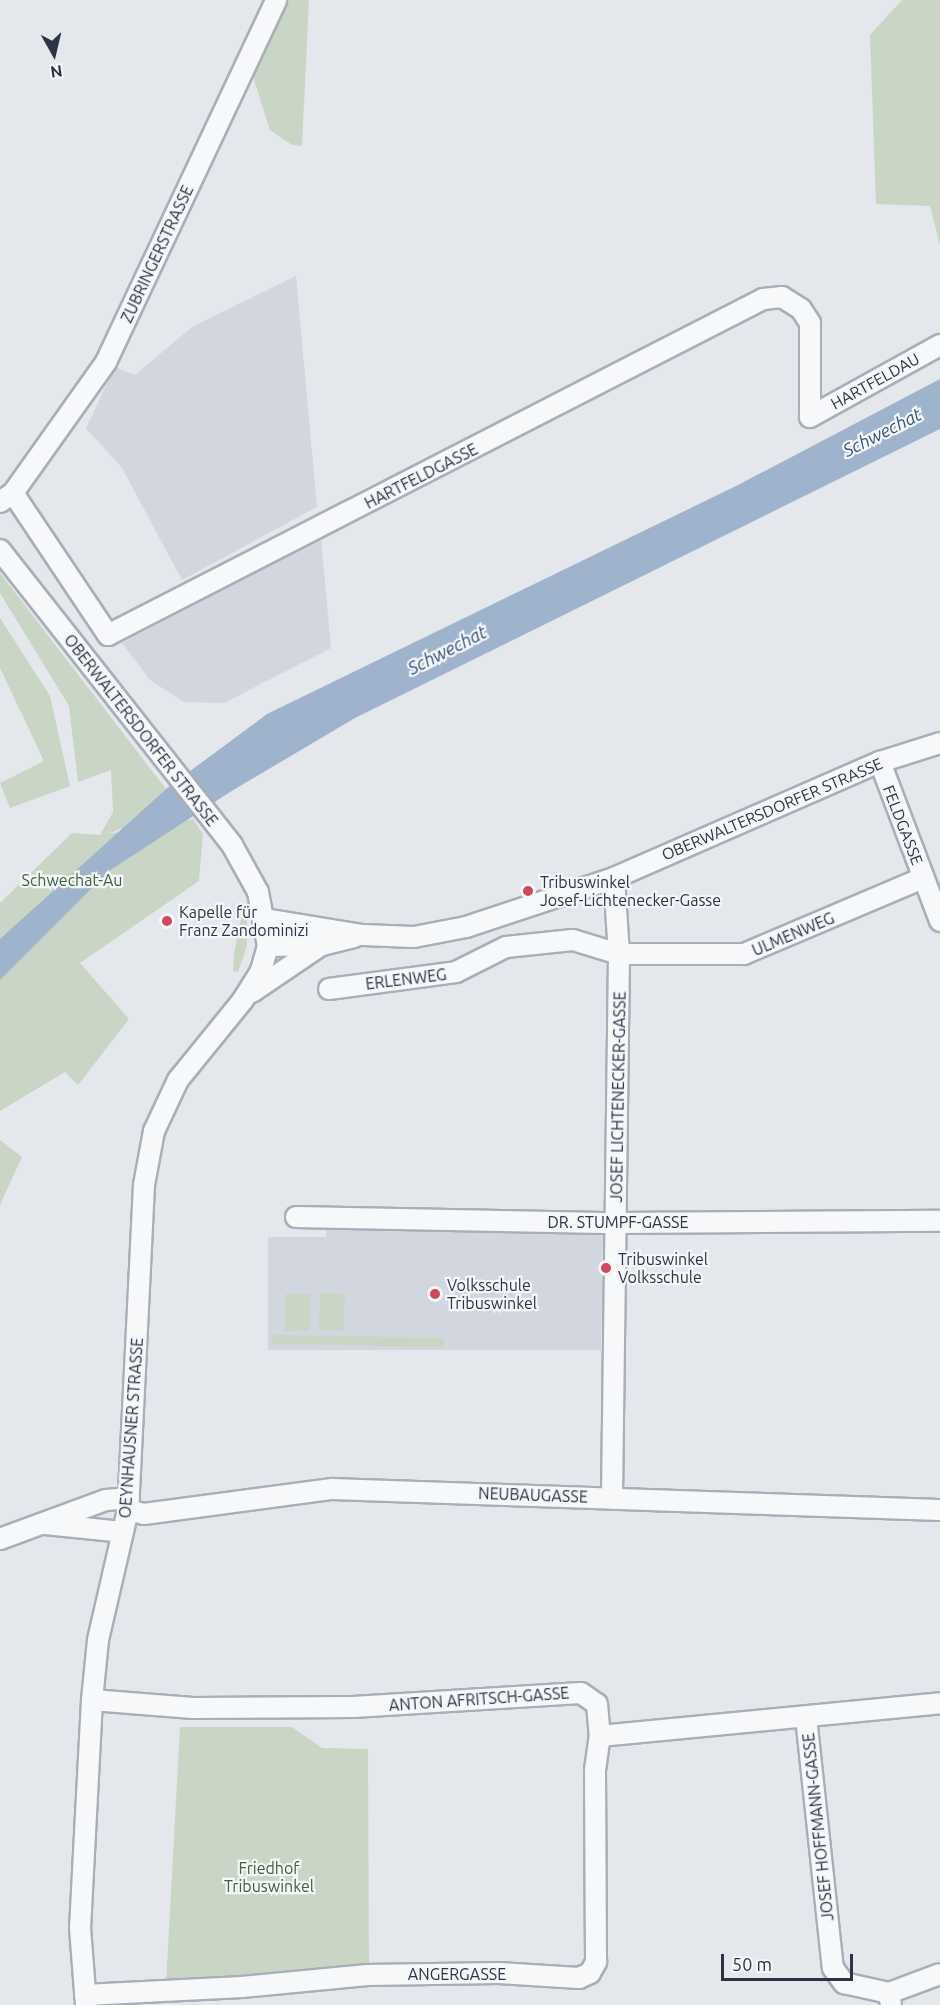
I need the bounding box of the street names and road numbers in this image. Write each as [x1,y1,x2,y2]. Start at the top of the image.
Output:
street label: ZUBRINGERSTRASSE [117,182,197,326]
street label: HARTFELDAU [827,349,923,413]
street label: HARTFELDGASSE [361,439,481,513]
street label: OBERWALTERSDORFER STRASSE [60,630,222,830]
street label: OBERWALTERSDORFER STRASSE [659,754,885,864]
street label: FELDGASSE [879,782,927,868]
street label: ULMENWEG [749,908,837,960]
street label: ERLENWEG [364,964,448,994]
street label: JOSEF LICHTENECKER-GASSE [607,991,629,1203]
street label: DR. STUMPF-GASSE [548,1212,688,1232]
street label: OEYNHAUSNER STRASSE [115,1337,147,1519]
street label: NEUBAUGASSE [478,1483,588,1507]
street label: ANTON AFRITSCH-GASSE [388,1683,570,1715]
street label: JOSEF HOFFMANN-GASSE [799,1732,837,1922]
street label: ANGERGASSE [408,1964,506,1984]

